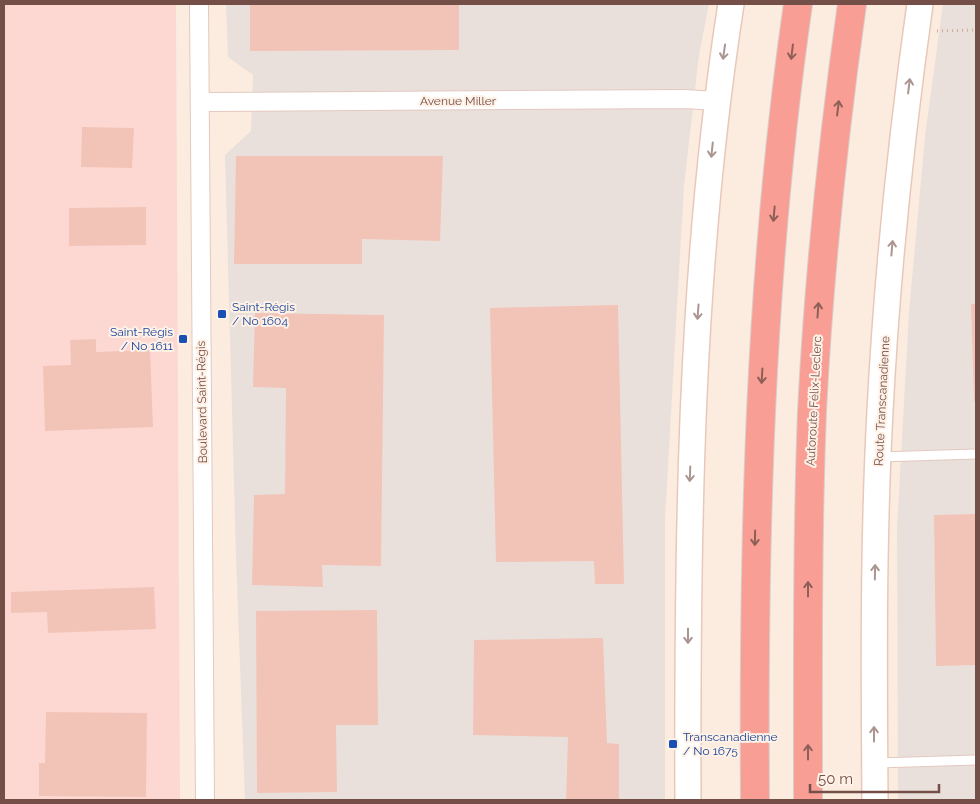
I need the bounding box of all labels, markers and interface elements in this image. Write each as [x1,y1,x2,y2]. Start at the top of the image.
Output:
one-way arrow [719,44,729,60]
one-way arrow [787,44,797,60]
one-way arrow [904,79,914,95]
street label: Avenue Miller [420,94,497,108]
one-way arrow [833,100,843,116]
one-way arrow [707,141,717,157]
one-way arrow [769,205,778,221]
one-way arrow [887,240,896,256]
place label: Saint-Régis / No 1604 [232,300,295,328]
one-way arrow [693,303,702,319]
one-way arrow [814,303,823,319]
marker: Saint-Régis / No 1604 [216,308,228,320]
place label: Saint-Régis / No 1611 [110,325,173,353]
marker: Saint-Régis / No 1611 [177,333,189,345]
street label: Autoroute Félix-Leclerc [804,335,824,466]
street label: Route Transcanadienne [872,336,892,466]
street label: Boulevard Saint-Régis [194,340,210,463]
one-way arrow [757,367,766,383]
one-way arrow [685,466,694,482]
one-way arrow [750,530,760,546]
one-way arrow [870,564,880,580]
one-way arrow [803,581,813,598]
one-way arrow [683,628,693,644]
one-way arrow [870,726,879,742]
place label: Transcanadienne / No 1675 [683,730,778,758]
marker: Transcanadienne / No 1675 [667,738,679,750]
one-way arrow [803,744,813,760]
scale bar [810,762,939,794]
text: 50 m [818,770,853,788]

